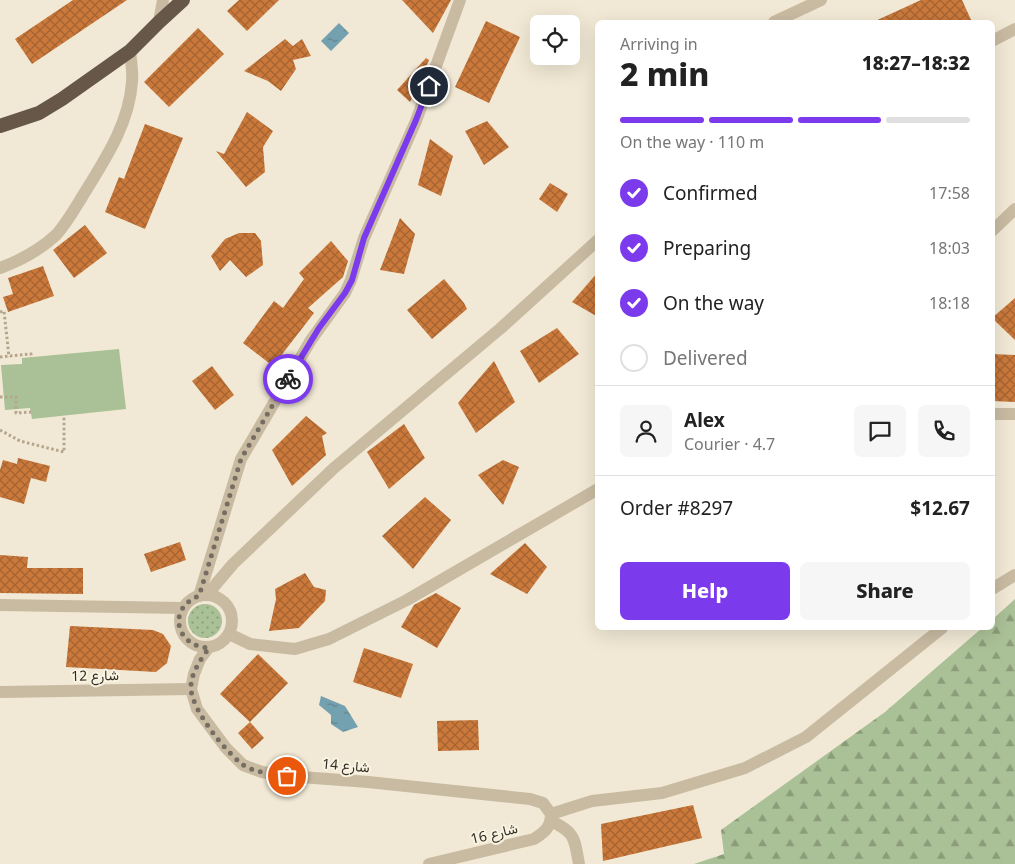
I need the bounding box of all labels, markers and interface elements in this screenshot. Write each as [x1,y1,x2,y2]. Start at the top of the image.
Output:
map controls [530,15,580,65]
button: locate [530,15,580,65]
text: Arriving in [620,33,698,55]
text: 18:27–18:32 [862,50,970,76]
text: 2 min [620,52,709,95]
pin [408,65,450,107]
icon: home [415,72,443,100]
text: On the way · 110 m [620,131,764,153]
icon: check [620,179,648,207]
text: Confirmed [663,180,758,206]
text: 17:58 [929,182,970,204]
icon: check [620,234,648,262]
text: Preparing [663,235,751,261]
text: 18:03 [929,237,970,259]
icon: check [620,289,648,317]
text: On the way [663,290,764,316]
text: 18:18 [929,292,970,314]
text: Delivered [663,345,748,371]
courier [263,354,313,404]
icon: bike [274,365,302,393]
button: person [620,405,672,457]
button: chat [854,405,906,457]
button: phone [918,405,970,457]
text: Alex [684,407,725,433]
text: Courier · 4.7 [684,433,775,455]
text: Order #8297 [620,495,733,521]
text: $12.67 [910,495,970,521]
button: Help [620,562,790,620]
button: Share [800,562,970,620]
street label: شارع 12 [71,665,119,687]
street label: شارع 14 [321,753,371,779]
pin [266,755,308,797]
icon: bag [273,762,301,790]
street label: شارع 16 [468,818,520,850]

